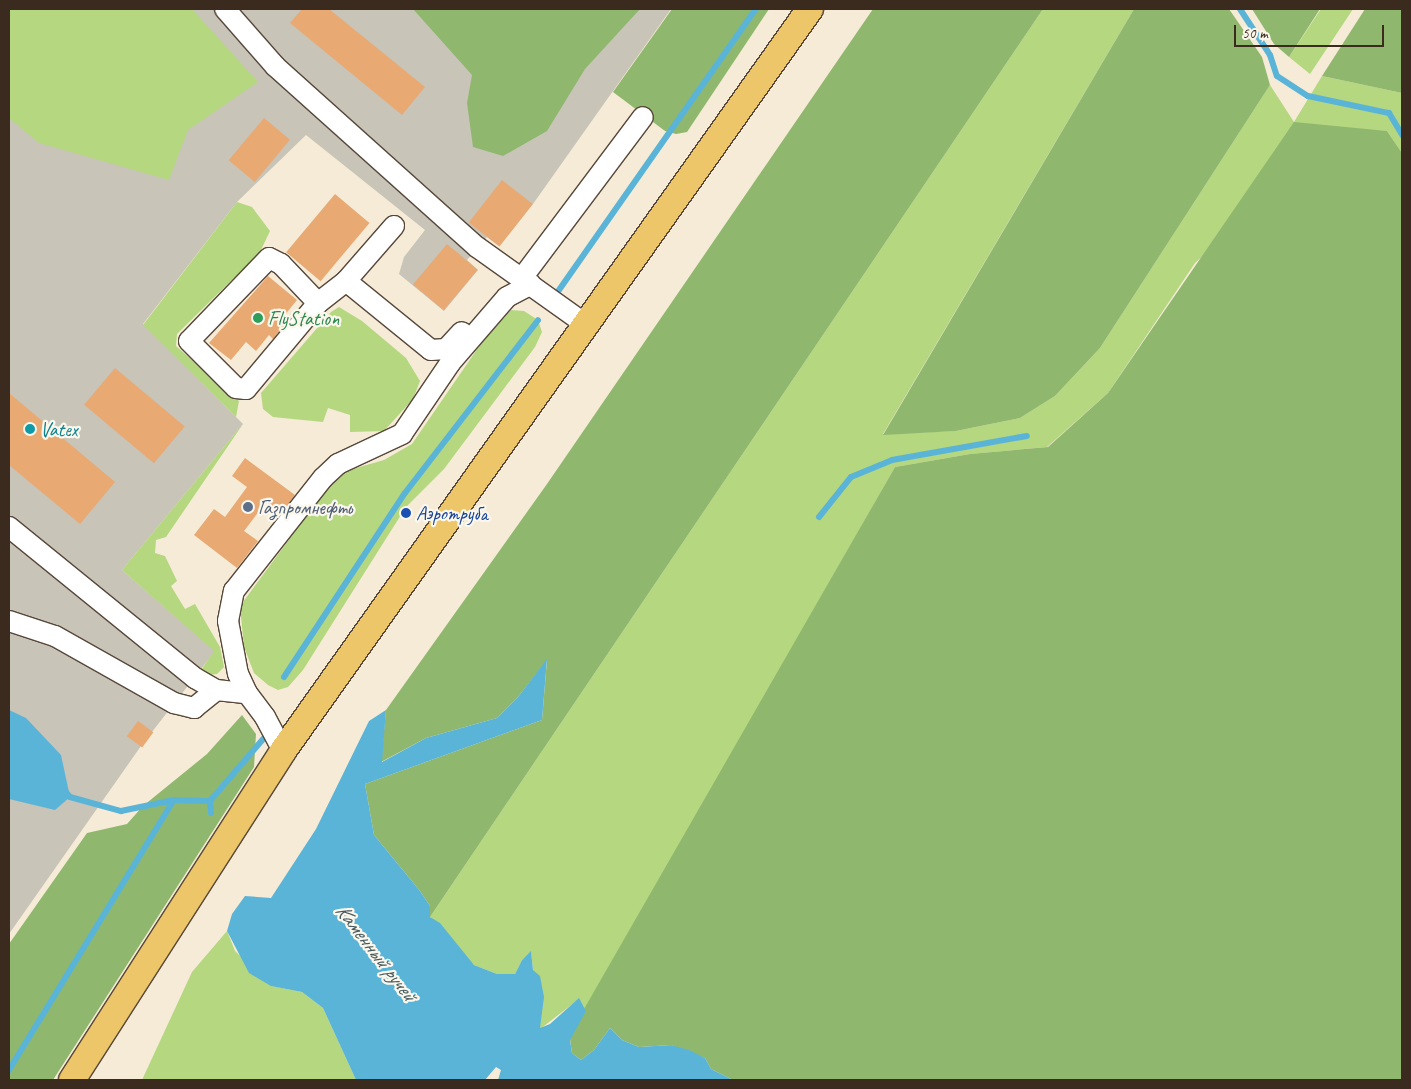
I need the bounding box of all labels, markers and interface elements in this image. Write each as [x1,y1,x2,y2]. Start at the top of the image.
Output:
scale bar [1236,15,1386,47]
text: 50 m [1242,24,1268,43]
place label: FlyStation [268,306,339,330]
marker: FlyStation [252,312,264,324]
place label: Vatex [40,417,78,441]
marker: Vatex [24,423,36,435]
place label: Газпромнефть [258,495,352,519]
marker: Газпромнефть [242,501,254,513]
place label: Аэротруба [416,501,488,525]
marker: Аэротруба [400,507,412,519]
water label: Каменный ручей [330,898,422,1006]

